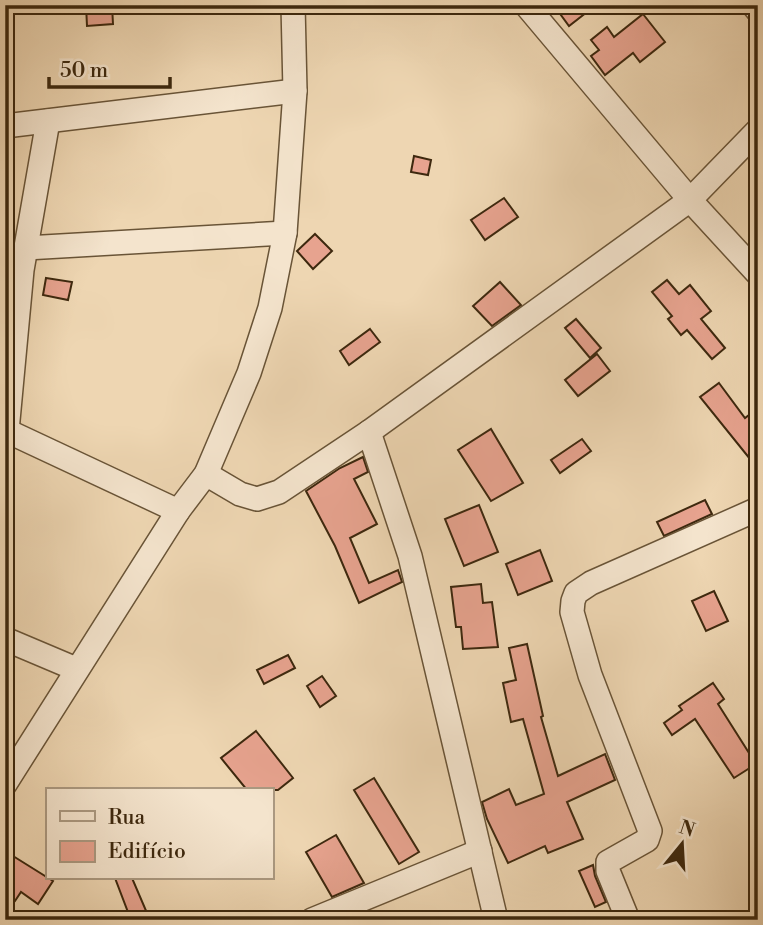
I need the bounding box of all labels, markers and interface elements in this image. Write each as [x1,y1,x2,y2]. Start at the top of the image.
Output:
scale bar [49,46,170,90]
text: 50 m [60,58,108,84]
legend [46,788,273,880]
text: Rua [108,805,145,831]
north arrow [648,810,718,880]
text: N [676,815,698,843]
text: Edifício [108,839,186,865]

